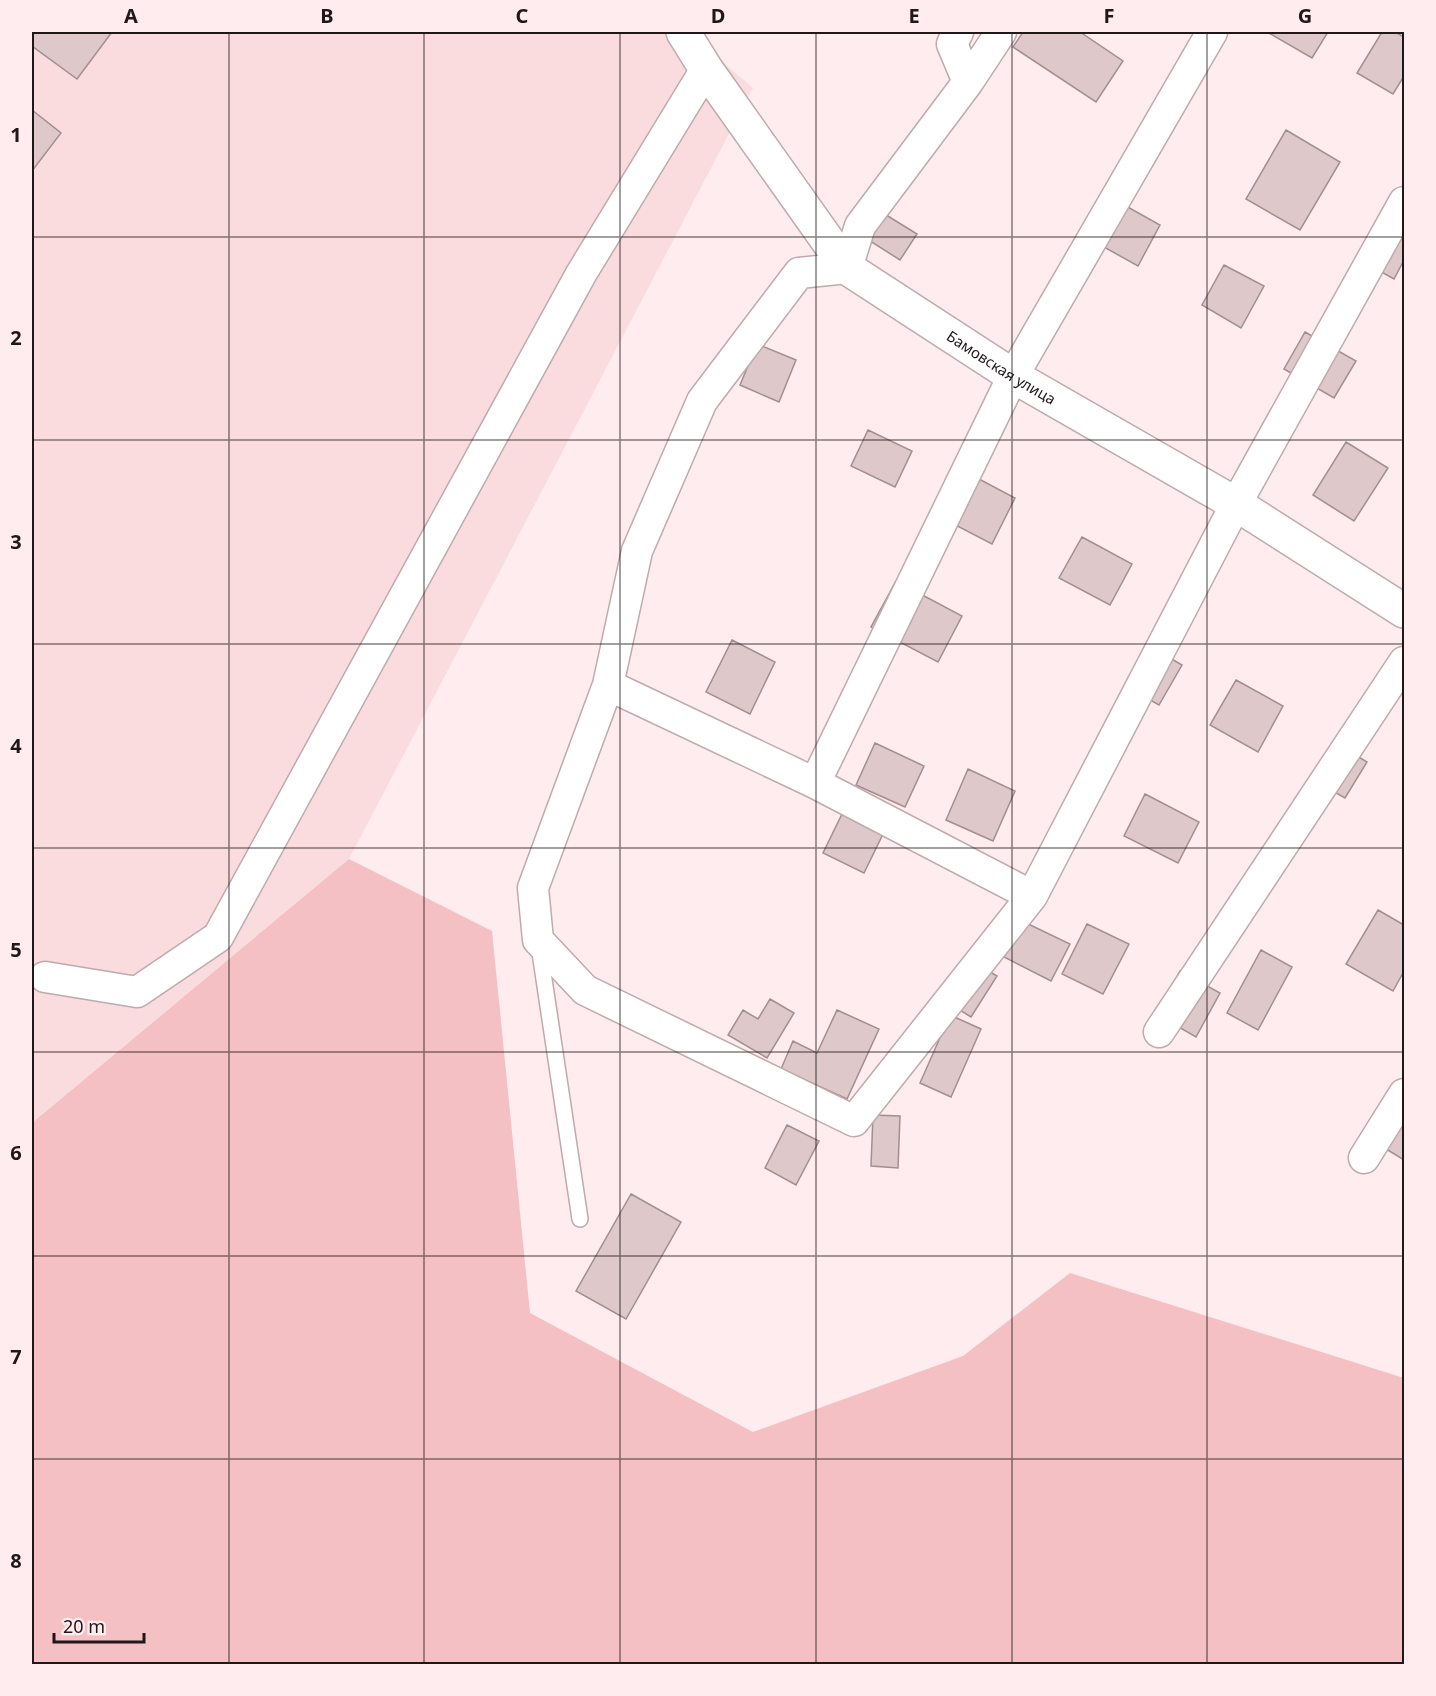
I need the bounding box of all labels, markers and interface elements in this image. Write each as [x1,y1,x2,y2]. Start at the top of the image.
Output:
text: A [124,2,138,29]
text: B [320,2,334,29]
text: C [516,2,529,29]
text: D [711,2,725,29]
text: E [908,2,920,29]
text: F [1104,2,1114,29]
text: G [1298,2,1312,29]
text: 1 [10,121,22,148]
text: 2 [10,324,22,351]
street label: Бамовская улица [943,326,1060,409]
text: 3 [10,528,22,555]
text: 4 [10,732,22,759]
text: 5 [10,936,22,963]
text: 6 [10,1139,22,1166]
text: 7 [10,1343,22,1370]
text: 8 [10,1547,22,1574]
scale bar [54,1606,144,1644]
text: 20 m [63,1614,105,1638]

